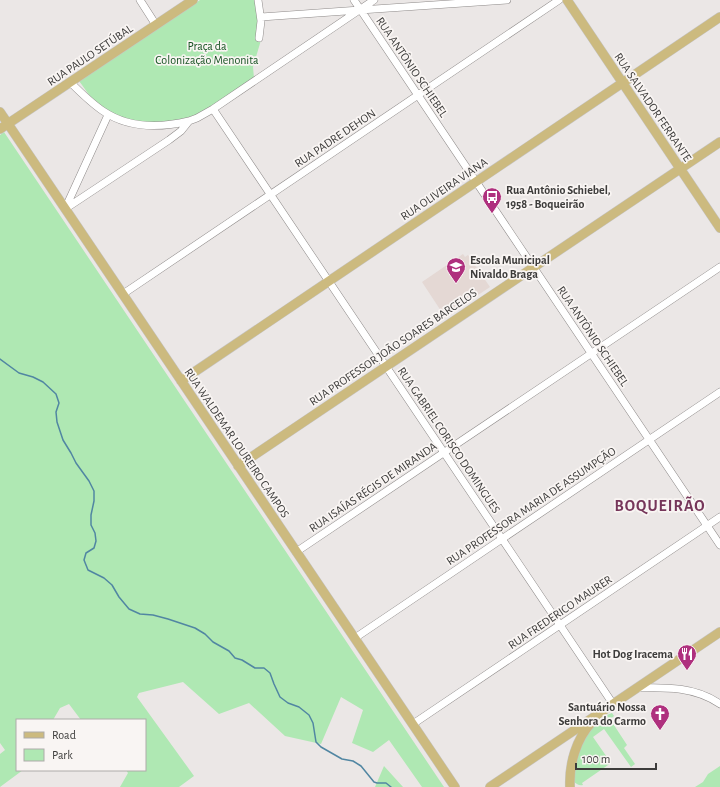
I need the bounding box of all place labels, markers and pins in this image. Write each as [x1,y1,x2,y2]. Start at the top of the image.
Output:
place label: Rua Antônio Schiebel, 1958 - Boqueirão [506,184,611,210]
bus stop icon: Rua Antônio Schiebel, 1958 - Boqueirão [481,186,503,214]
place label: Escola Municipal Nivaldo Braga [470,254,550,280]
school or university icon: Escola Municipal Nivaldo Braga [445,256,467,284]
restaurant icon: Hot Dog Iracema [676,643,698,671]
place label: Hot Dog Iracema [593,648,673,660]
place label: Santuário Nossa Senhora do Carmo [559,701,646,727]
church icon: Santuário Nossa Senhora do Carmo [649,703,671,731]

